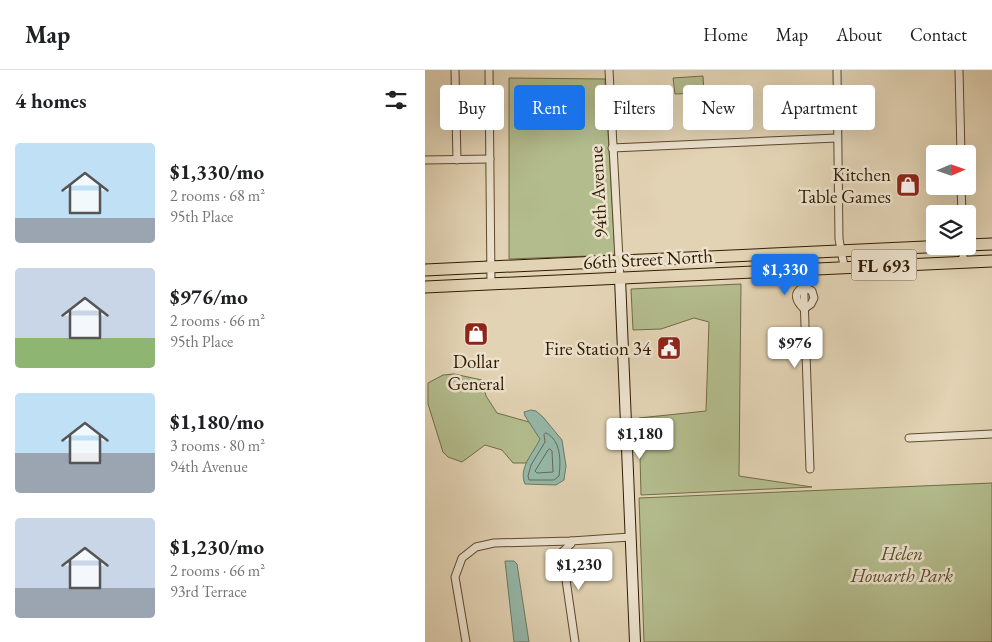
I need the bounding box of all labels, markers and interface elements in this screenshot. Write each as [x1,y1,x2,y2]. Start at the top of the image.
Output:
text: Map [25,19,70,50]
text: Home [703,23,748,46]
text: Map [776,23,808,46]
text: About [836,23,882,46]
text: Contact [910,23,967,46]
chip: Buy [440,85,504,130]
chip: Rent [514,85,585,130]
chip: Filters [595,85,673,130]
chip: New [683,85,753,130]
chip: Apartment [763,85,875,130]
icon: filters [382,86,410,114]
text: 4 homes [15,87,87,114]
street label: 94th Avenue [583,145,613,239]
north arrow [926,145,976,195]
map controls [926,145,976,255]
text: $1,330/mo [170,158,264,185]
place label: Kitchen Table Games [798,162,891,209]
icon: home [55,163,115,223]
shop icon: Kitchen Table Games [895,172,921,198]
text: 2 rooms · 68 m² [170,185,265,206]
button: layers [926,205,976,255]
text: 95th Place [170,206,233,227]
street label: 66th Street North [582,243,714,275]
road number: FL 693 [851,250,917,280]
pin: $1,330 [744,254,826,296]
text: $1,330 [762,259,808,280]
text: $976/mo [170,283,248,310]
icon: home [55,288,115,348]
text: 2 rooms · 66 m² [170,310,265,331]
shop icon: Dollar General [463,321,489,347]
pin: $976 [765,326,825,369]
text: 95th Place [170,331,233,352]
text: $976 [779,332,811,353]
public building icon: Fire Station 34 [656,335,682,361]
place label: Fire Station 34 [545,336,652,361]
place label: Dollar General [447,349,505,396]
text: $1,180/mo [170,408,264,435]
icon: home [55,413,115,473]
pin: $1,180 [599,418,681,460]
text: $1,180 [617,423,663,444]
text: 3 rooms · 80 m² [170,435,265,456]
text: 94th Avenue [170,456,248,477]
text: $1,230/mo [170,533,264,560]
icon: home [55,538,115,598]
park label: Helen Howarth Park [850,541,954,588]
pin: $1,230 [538,548,620,591]
text: $1,230 [556,554,602,575]
text: 2 rooms · 66 m² [170,560,265,581]
text: 93rd Terrace [170,581,247,602]

